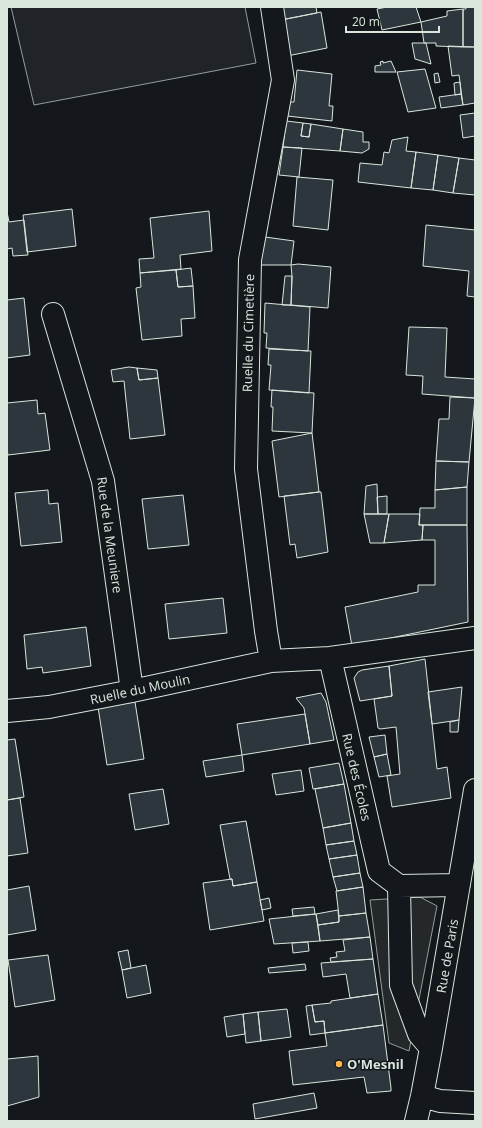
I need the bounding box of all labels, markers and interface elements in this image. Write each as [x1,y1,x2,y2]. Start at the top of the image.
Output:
scale bar [346,8,439,34]
text: 20 m [352,13,380,30]
street label: Ruelle du Cimetière [238,274,258,392]
street label: Rue de la Meuniere [93,476,127,594]
street label: Ruelle du Moulin [88,670,192,708]
street label: Rue des Écoles [338,731,376,823]
street label: Rue de Paris [432,917,462,995]
place label: O'Mesnil [347,1055,404,1073]
marker: O'Mesnil [334,1059,344,1069]

